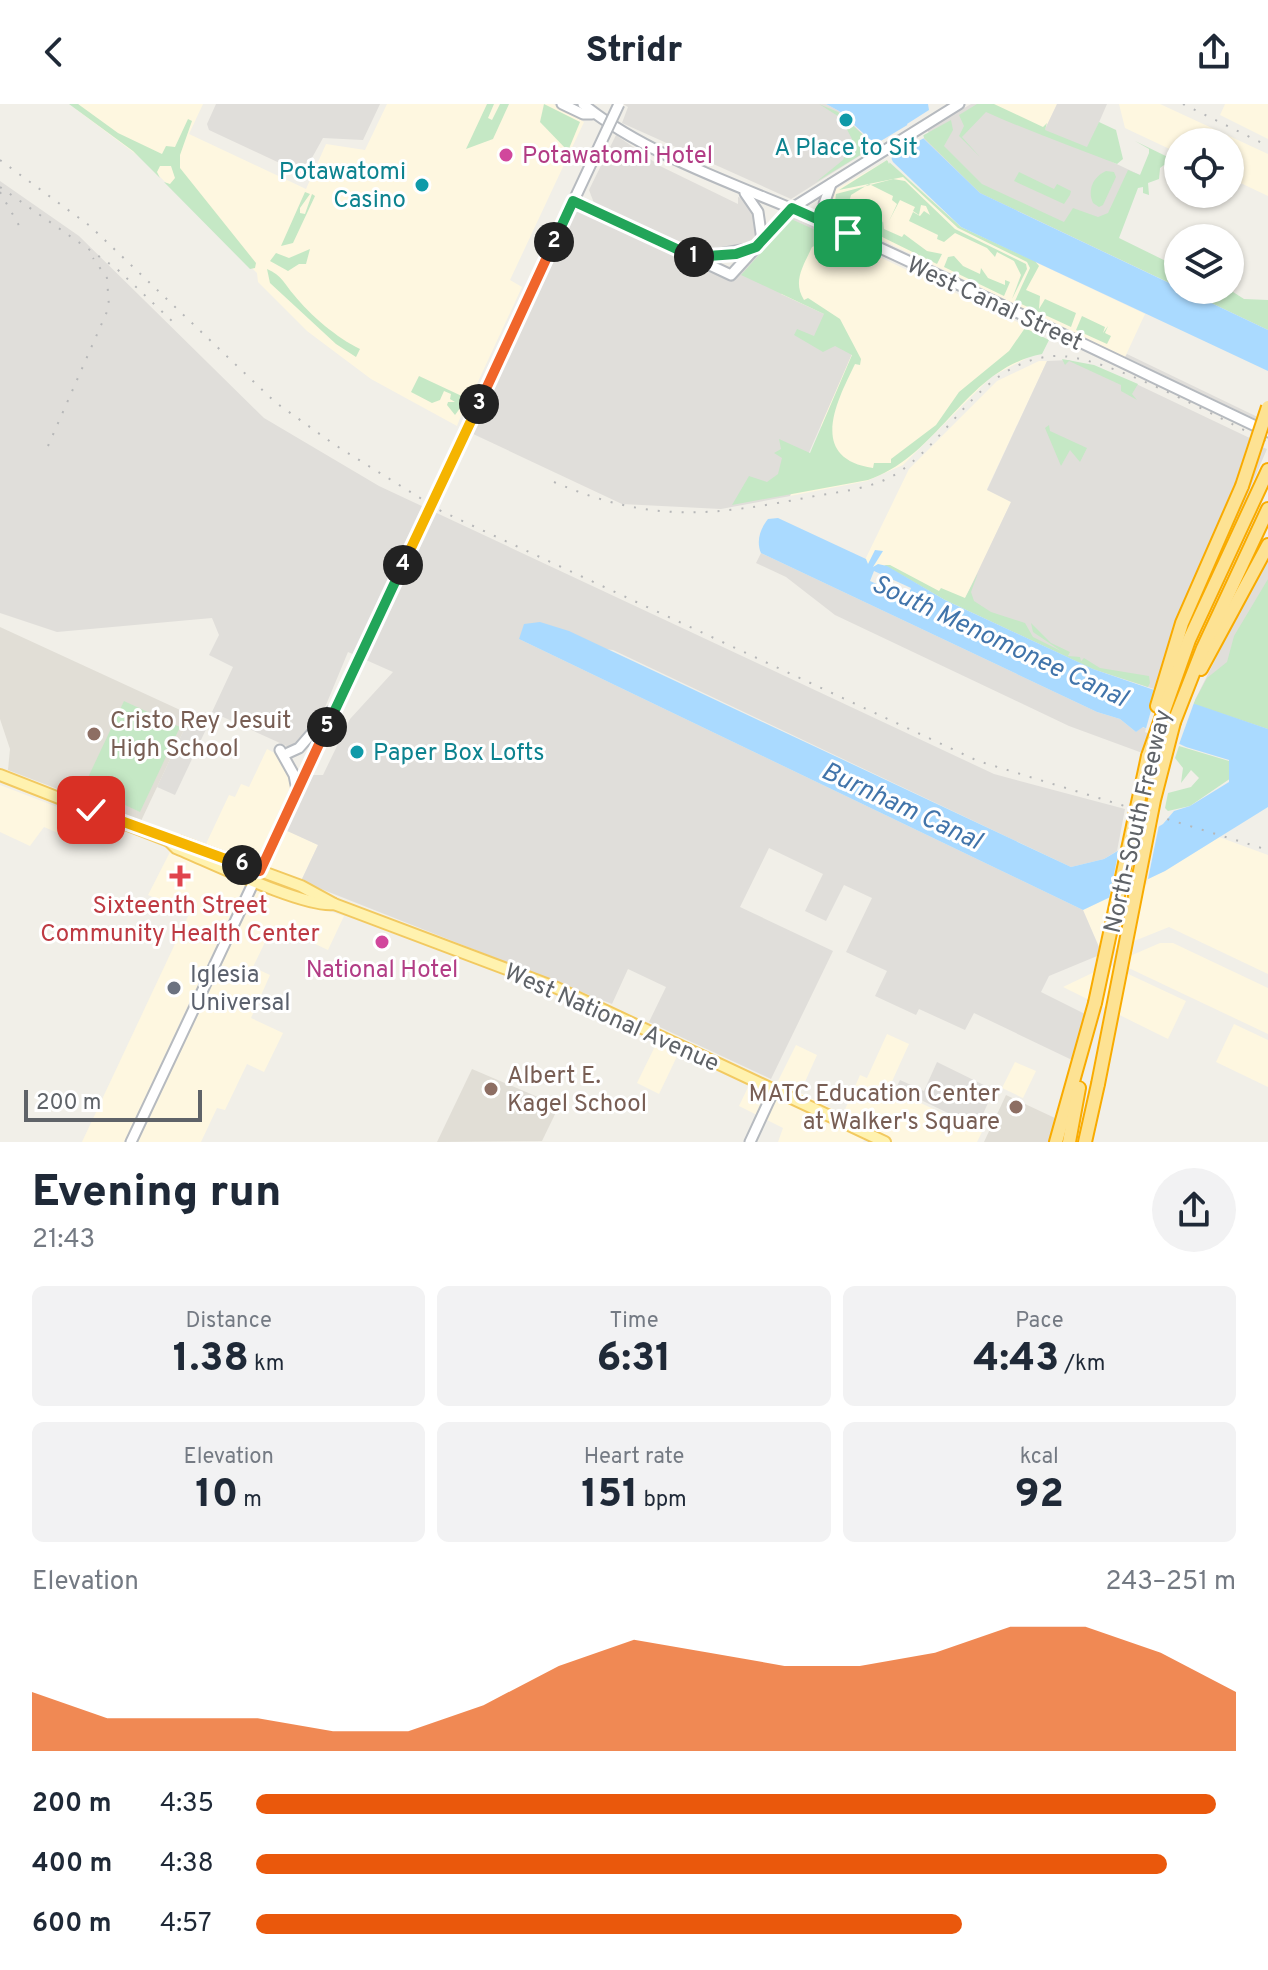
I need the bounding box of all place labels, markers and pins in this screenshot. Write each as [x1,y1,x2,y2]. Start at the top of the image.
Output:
marker: A Place to Sit [837,111,855,129]
place label: A Place to Sit [774,134,918,164]
place label: Potawatomi Hotel [522,142,713,172]
marker: Potawatomi Hotel [497,146,515,164]
place label: Potawatomi Casino [279,158,406,216]
marker: Potawatomi Casino [413,176,431,194]
pin [814,199,882,267]
pin: 2 [534,222,574,262]
pin: 1 [674,237,714,277]
pin: 3 [459,384,499,424]
pin: 4 [383,545,423,585]
place label: Cristo Rey Jesuit High School [110,707,291,765]
pin: 5 [307,707,347,747]
marker: Cristo Rey Jesuit High School [85,725,103,743]
place label: Paper Box Lofts [373,739,544,769]
marker: Paper Box Lofts [348,743,366,761]
pin [57,776,125,844]
pin: 6 [222,845,262,885]
marker: Sixteenth Street Community Health Center [169,865,191,887]
place label: Sixteenth Street Community Health Center [40,892,320,950]
marker: National Hotel [373,933,391,951]
place label: National Hotel [306,956,458,986]
place label: Iglesia Universal [190,961,291,1019]
marker: Iglesia Universal [165,979,183,997]
place label: Albert E. Kagel School [507,1062,647,1120]
marker: Albert E. Kagel School [482,1080,500,1098]
place label: MATC Education Center at Walker's Square [749,1080,1000,1138]
marker: MATC Education Center at Walker's Square [1007,1098,1025,1116]

